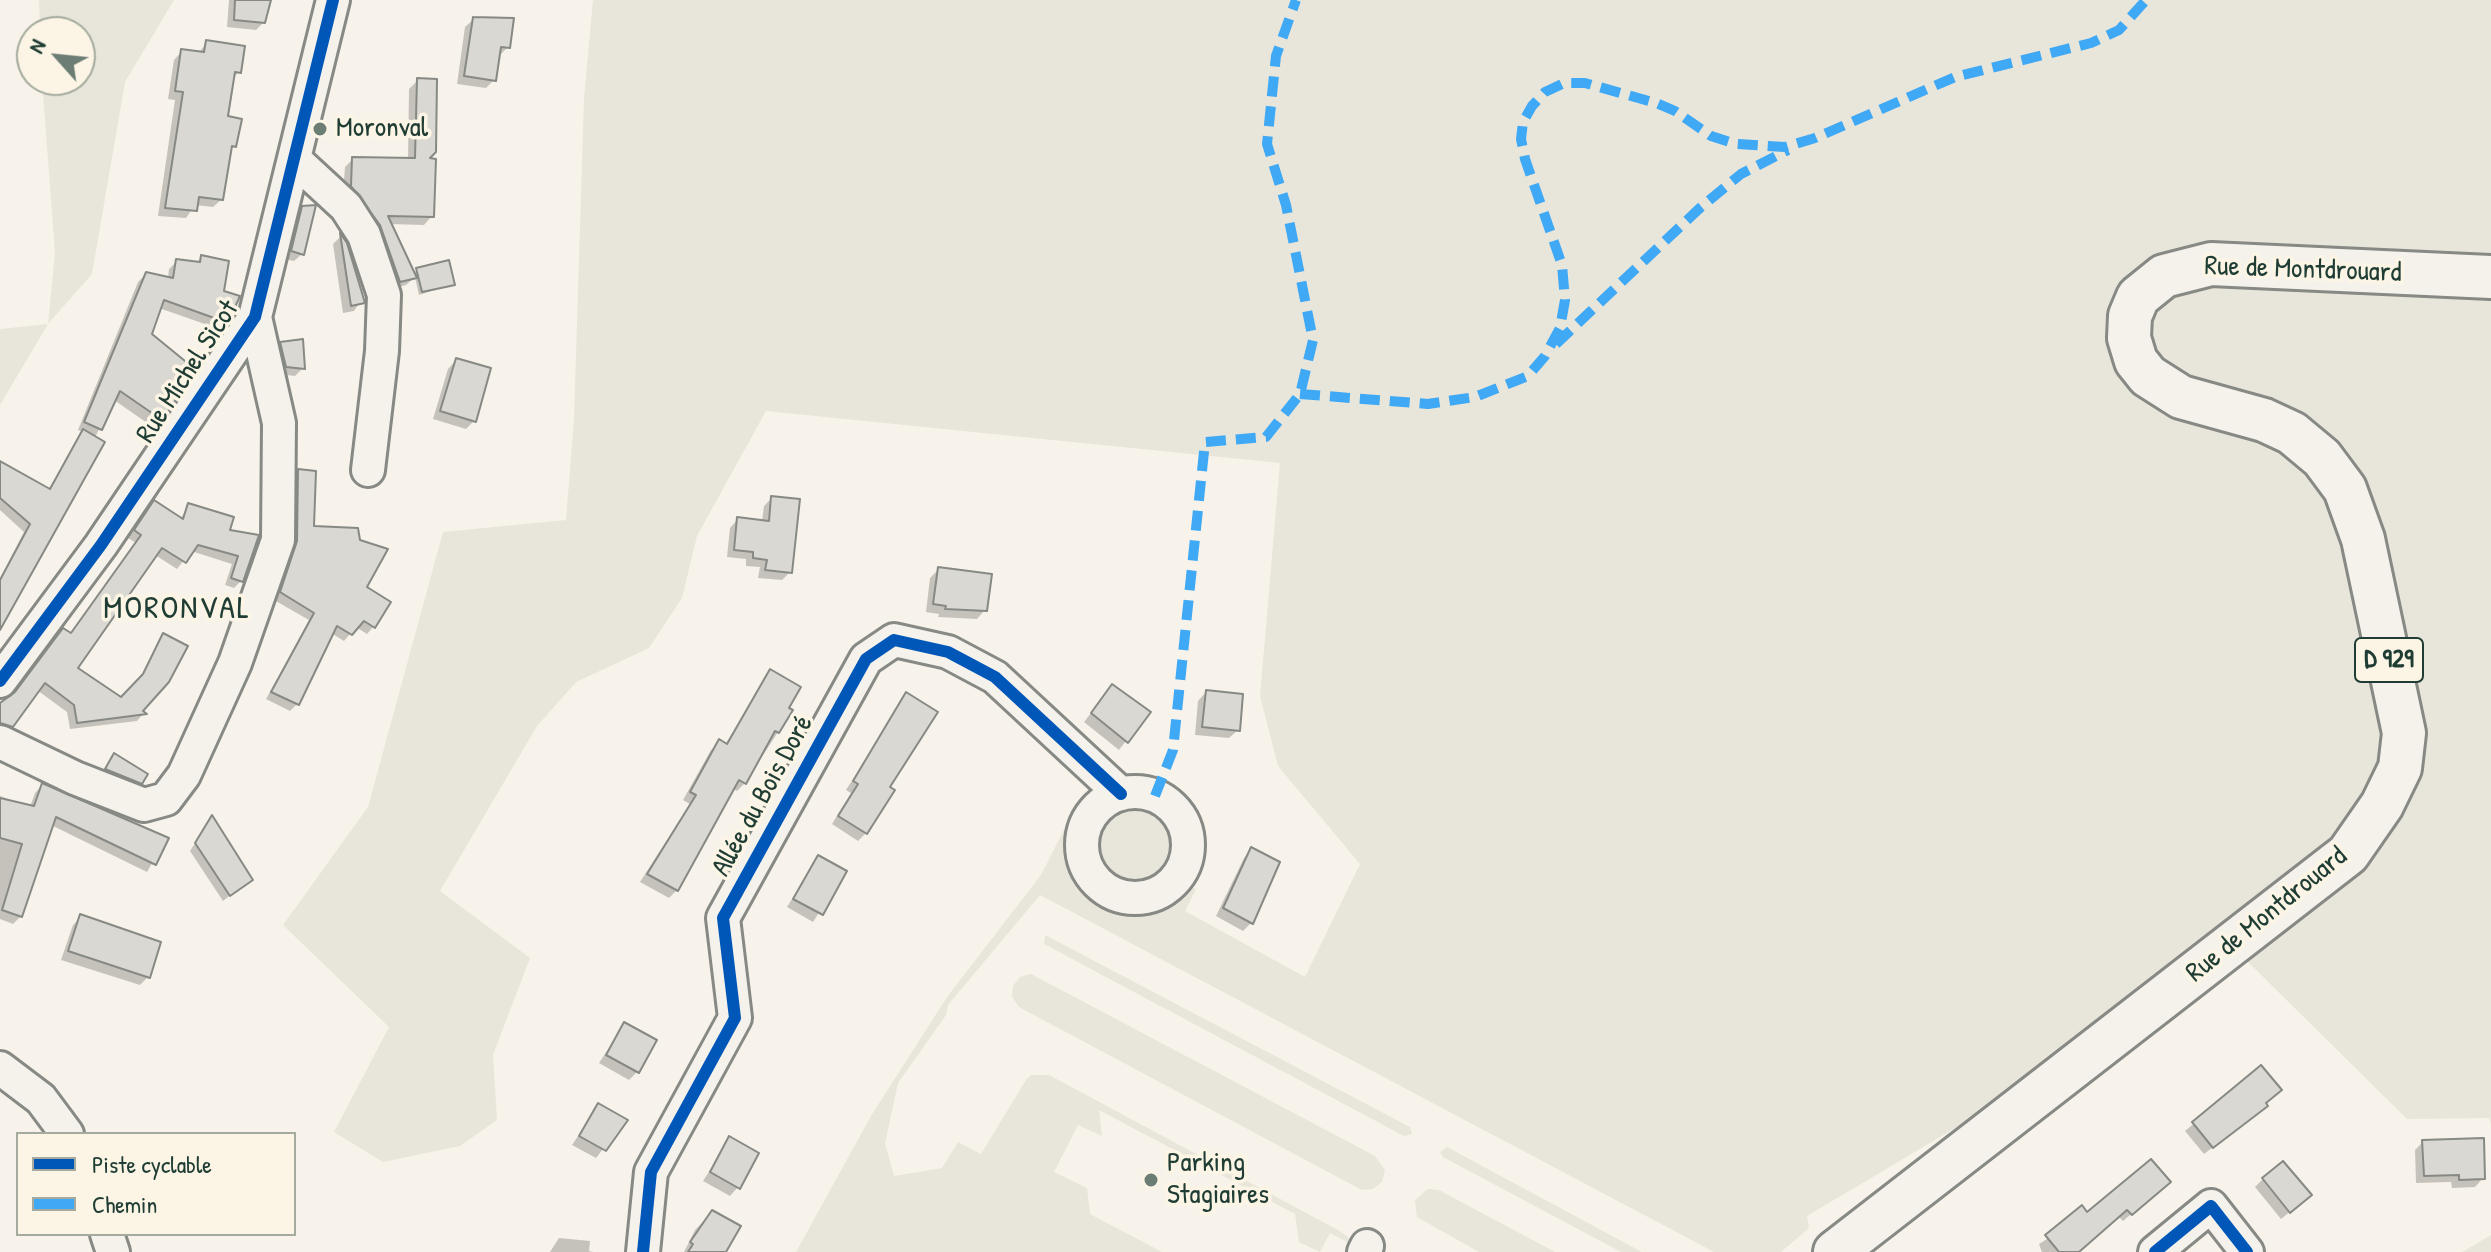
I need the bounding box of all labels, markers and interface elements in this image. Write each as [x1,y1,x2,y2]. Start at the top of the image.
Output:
north arrow [16,16,96,96]
text: N [20,34,52,58]
place label: Moronval [336,112,428,146]
marker: Moronval [311,120,329,138]
street label: Rue de Montdrouard [2204,250,2402,290]
street label: Rue Michel Sicot [130,295,246,449]
district label: MORONVAL [103,590,251,628]
road number: D 929 [2355,638,2423,682]
street label: Allée du Bois Doré [705,710,821,882]
street label: Rue de Montdrouard [2180,840,2354,990]
legend [16,1132,296,1236]
place label: Parking Stagiaires [1167,1147,1269,1213]
text: Piste cyclable [92,1148,212,1180]
marker: Parking Stagiaires [1142,1171,1160,1189]
text: Chemin [92,1188,157,1220]

